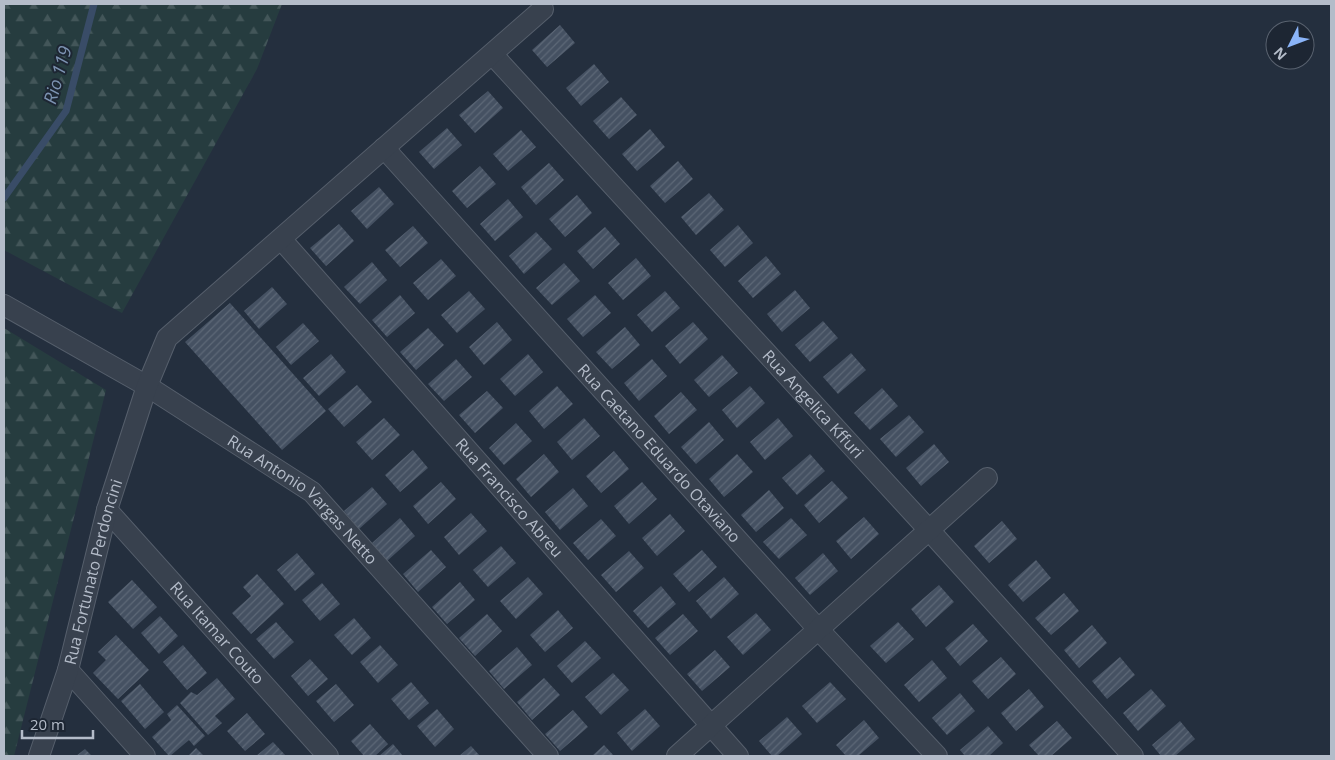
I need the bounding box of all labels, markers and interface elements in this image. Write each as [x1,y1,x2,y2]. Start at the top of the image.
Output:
north arrow [1265,20,1315,70]
water label: Rio 119 [37,43,77,107]
text: N [1269,43,1291,65]
street label: Rua Angelica Kffuri [758,345,869,463]
street label: Rua Caetano Eduardo Otaviano [573,359,746,547]
street label: Rua Antonio Vargas Netto [223,430,383,569]
street label: Rua Francisco Abreu [451,433,568,562]
street label: Rua Fortunato Perdoncini [59,476,127,667]
street label: Rua Itamar Couto [165,577,269,689]
scale bar [22,708,94,740]
text: 20 m [30,714,65,734]

